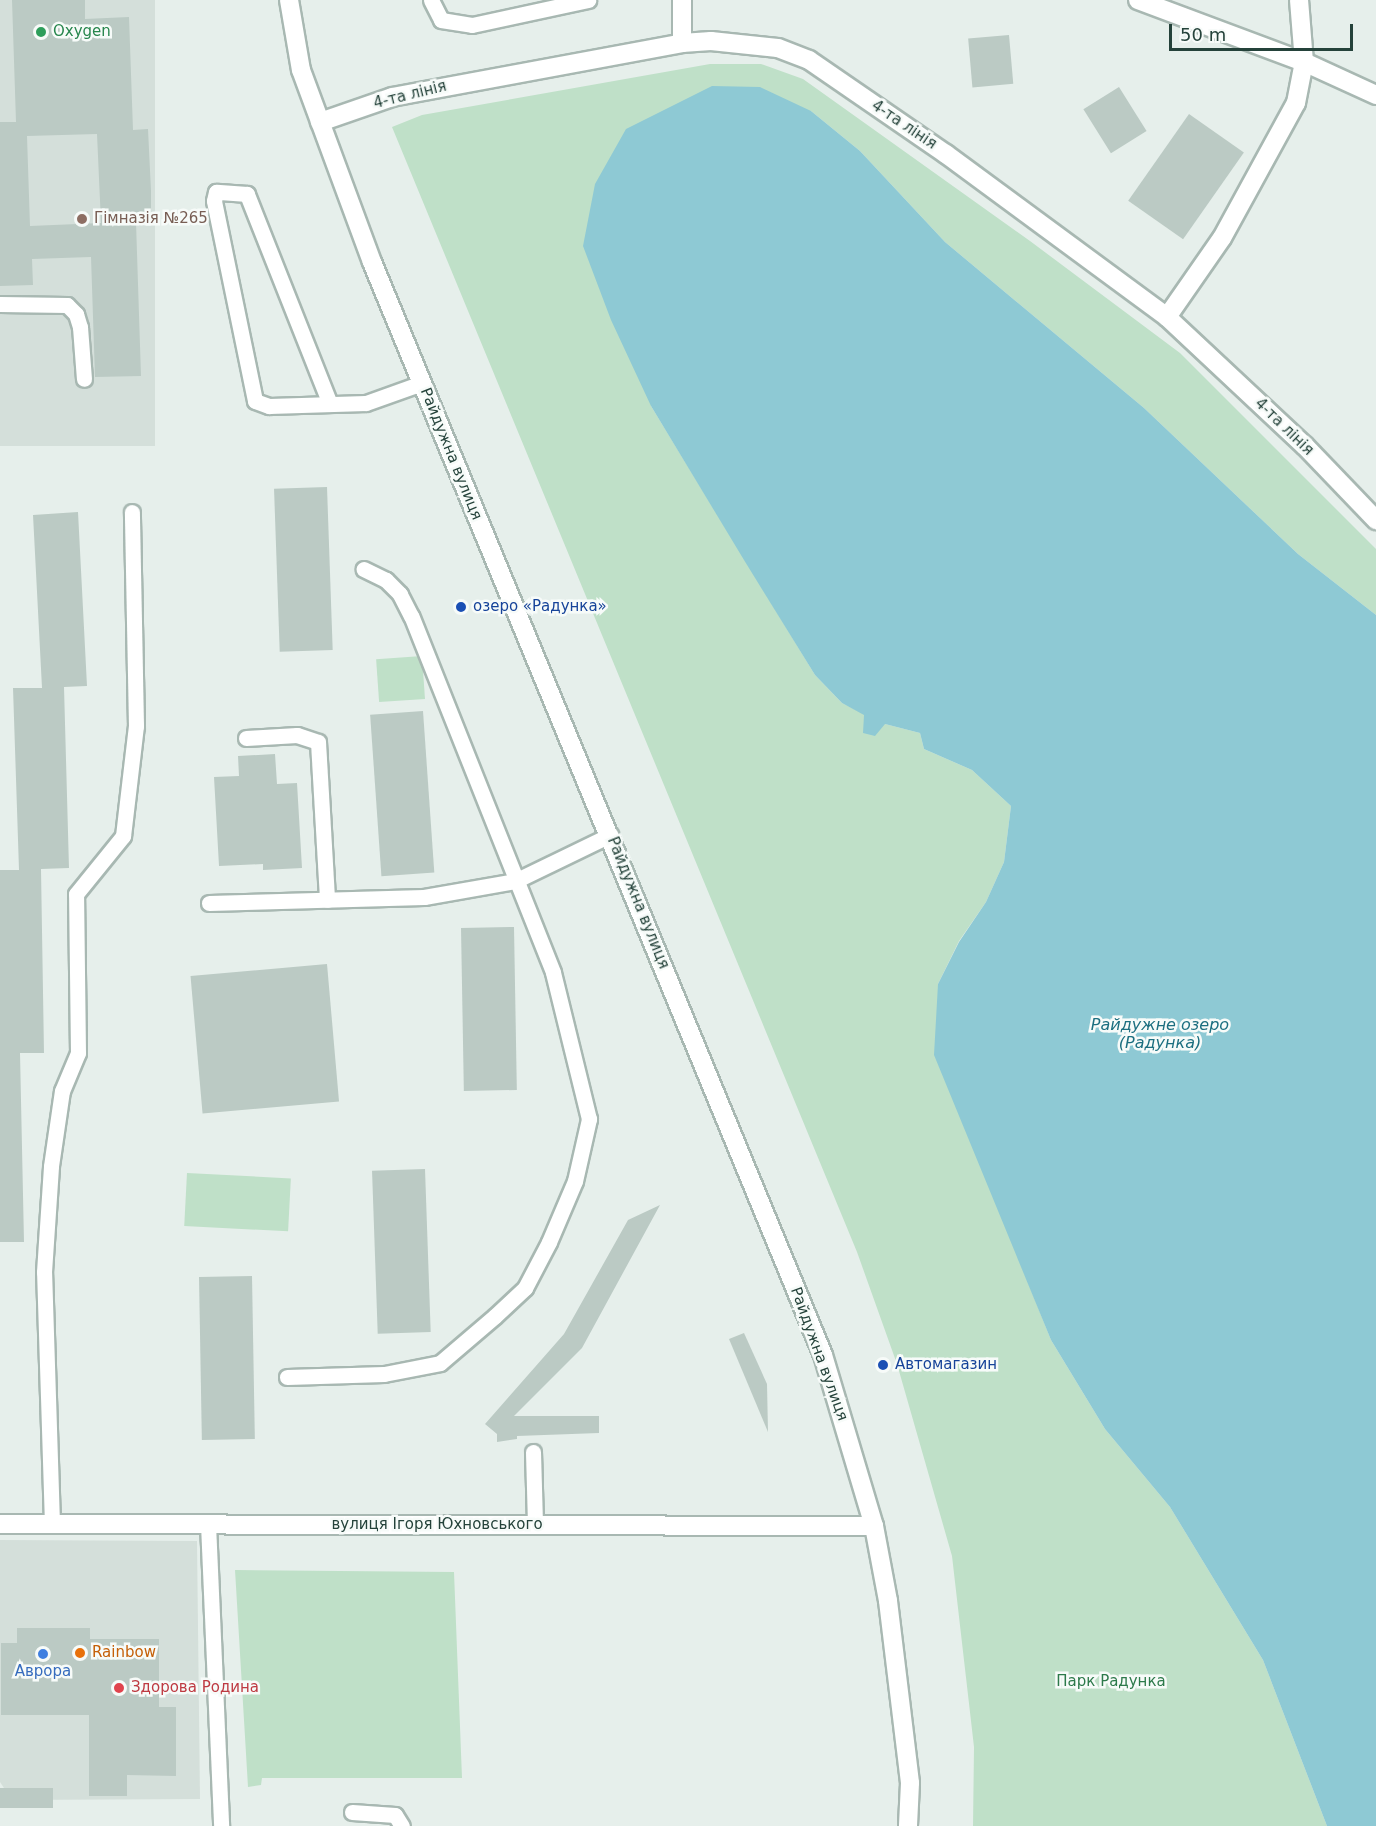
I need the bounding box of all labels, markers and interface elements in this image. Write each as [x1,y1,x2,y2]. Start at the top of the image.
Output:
scale bar [1172,12,1356,50]
place label: Oxygen [53,23,111,41]
text: 50 m [1180,24,1226,45]
marker: Oxygen [34,25,48,39]
street label: 4-та лінія [372,77,448,113]
street label: 4-та лінія [868,97,940,153]
place label: Гімназія №265 [94,210,208,228]
marker: Гімназія №265 [75,212,89,226]
street label: Райдужна вулиця [416,385,486,523]
street label: 4-та лінія [1251,395,1317,459]
place label: озеро «Радунка» [473,598,607,616]
marker: озеро «Радунка» [454,600,468,614]
street label: Райдужна вулиця [603,834,673,972]
water label: Райдужне озеро (Радунка) [1091,1015,1229,1053]
street label: Райдужна вулиця [786,1285,852,1423]
place label: Автомагазин [895,1356,997,1374]
marker: Автомагазин [876,1358,890,1372]
street label: вулиця Ігоря Юхновського [331,1516,543,1534]
place label: Rainbow [92,1644,156,1662]
marker: Rainbow [73,1646,87,1660]
marker: Аврора [36,1647,50,1661]
place label: Аврора [15,1663,71,1681]
park label: Парк Радунка [1056,1673,1166,1691]
place label: Здорова Родина [131,1679,259,1697]
marker: Здорова Родина [112,1681,126,1695]

